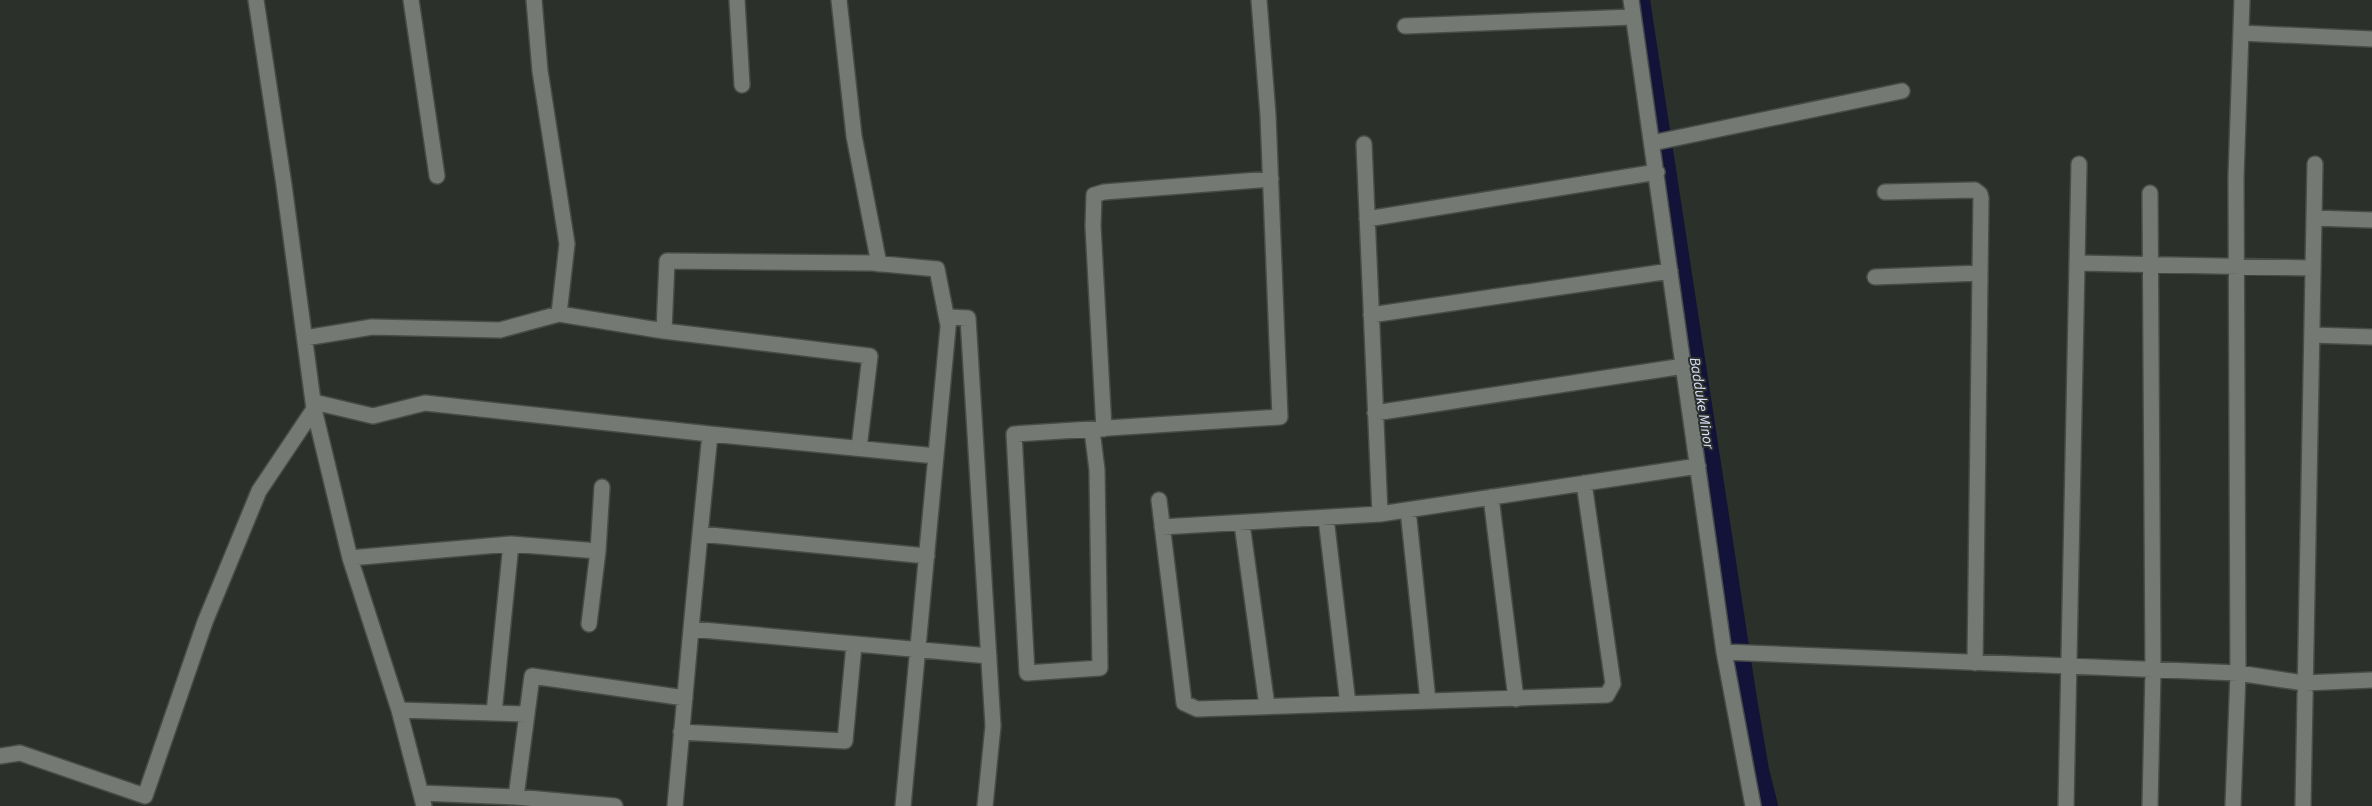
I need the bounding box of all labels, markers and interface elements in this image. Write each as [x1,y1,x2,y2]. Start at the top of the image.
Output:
water label: Badduke Minor [1684,356,1719,451]

